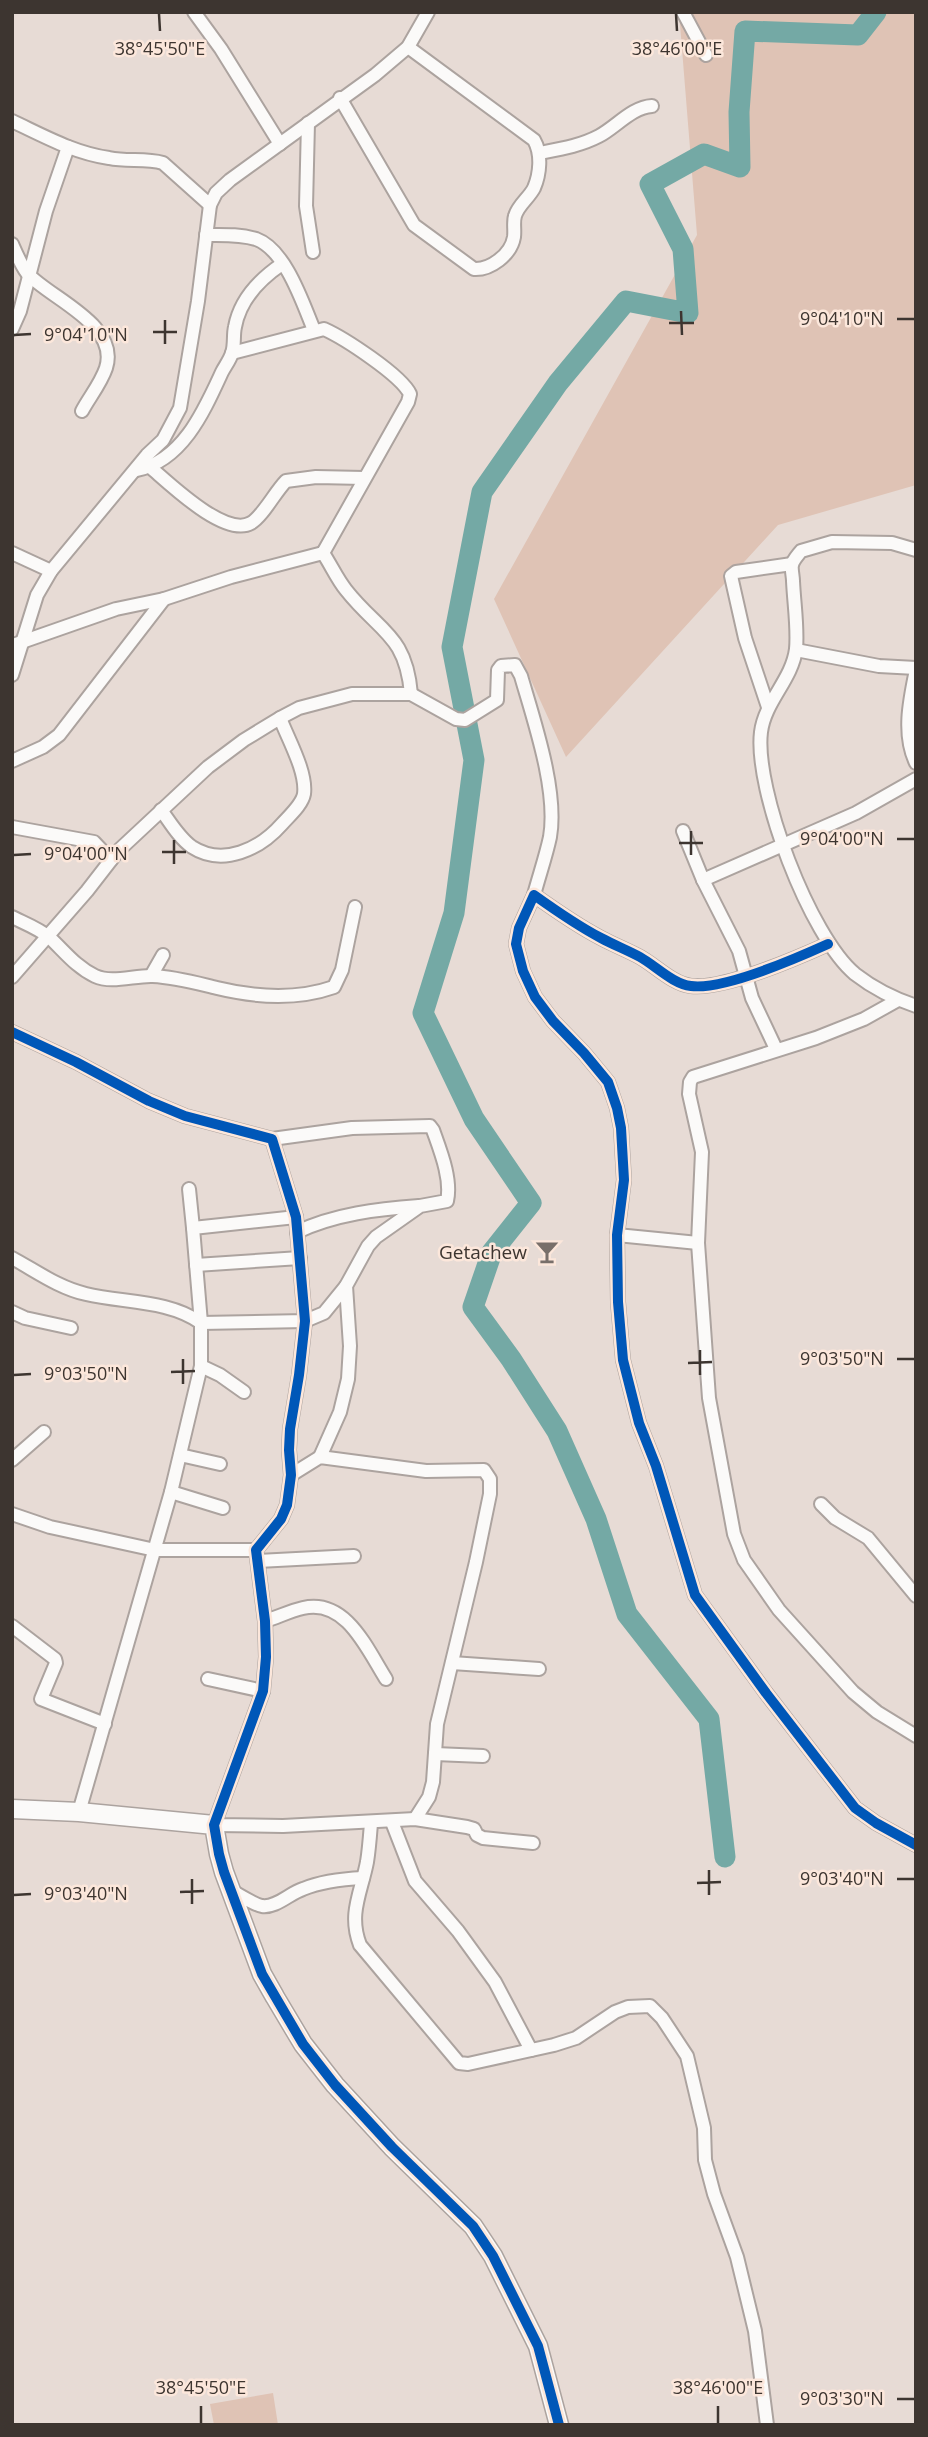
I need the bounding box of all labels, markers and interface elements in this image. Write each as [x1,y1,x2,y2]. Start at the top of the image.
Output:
text: 38°45'50"E [115,36,205,60]
text: 38°46'00"E [632,36,722,60]
text: 9°04'10"N [800,306,884,330]
text: 9°04'10"N [44,322,128,346]
text: 9°04'00"N [800,826,884,850]
text: 9°04'00"N [44,841,128,865]
bar icon: Getachew [533,1238,561,1266]
place label: Getachew [439,1239,527,1265]
text: 9°03'50"N [800,1346,884,1370]
text: 9°03'50"N [44,1361,128,1385]
text: 9°03'40"N [800,1866,884,1890]
text: 9°03'40"N [44,1881,128,1905]
text: 38°45'50"E [156,2375,246,2399]
text: 38°46'00"E [673,2375,763,2399]
text: 9°03'30"N [800,2386,884,2410]

